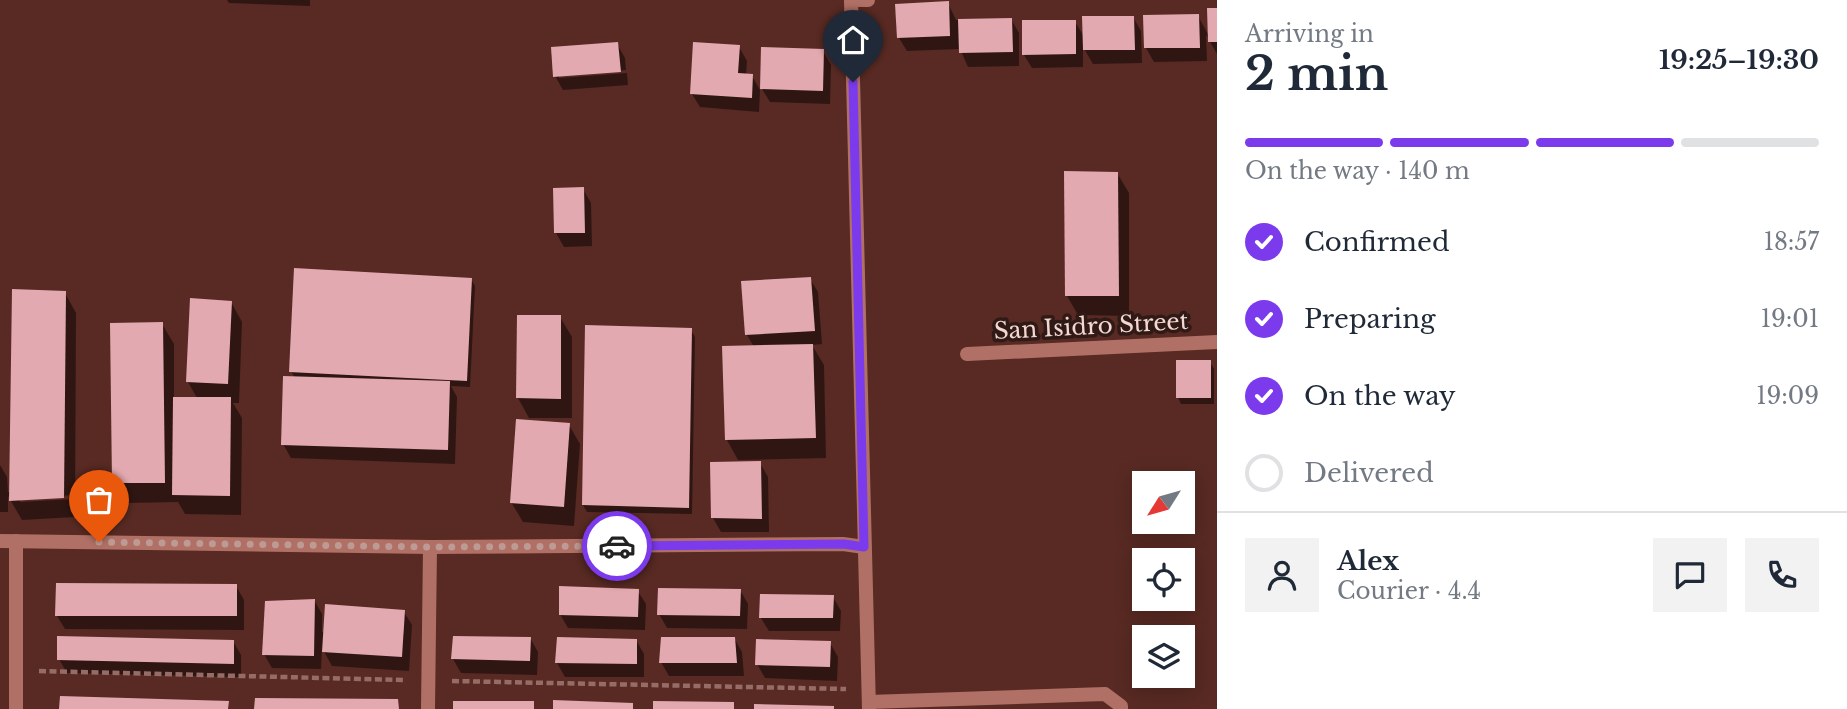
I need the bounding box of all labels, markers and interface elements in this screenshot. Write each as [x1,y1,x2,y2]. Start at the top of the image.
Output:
pin [823,10,883,82]
text: Arriving in [1245,20,1374,48]
icon: home [834,21,872,59]
text: 19:25–19:30 [1659,44,1819,76]
text: 2 min [1245,45,1388,102]
text: On the way · 140 m [1245,157,1470,185]
icon: check [1245,223,1283,261]
text: Confirmed [1304,226,1449,258]
text: 18:57 [1764,228,1819,256]
icon: check [1245,300,1283,338]
text: Preparing [1304,303,1436,335]
text: 19:01 [1761,305,1819,333]
street label: San Isidro Street [993,307,1189,345]
icon: check [1245,377,1283,415]
text: On the way [1304,380,1456,412]
text: 19:09 [1756,382,1819,410]
text: Delivered [1304,457,1434,489]
pin [69,470,129,542]
north arrow [1132,471,1195,534]
map controls [1132,471,1195,688]
icon: bag [80,481,118,519]
courier [582,511,652,581]
icon: car [598,527,636,565]
button: person [1245,538,1319,612]
button: chat [1653,538,1727,612]
button: phone [1745,538,1819,612]
text: Alex [1337,545,1399,577]
button: locate [1132,548,1195,611]
text: Courier · 4.4 [1337,577,1481,605]
button: layers [1132,625,1195,688]

